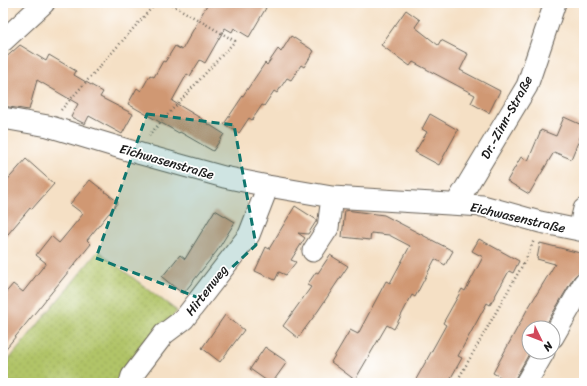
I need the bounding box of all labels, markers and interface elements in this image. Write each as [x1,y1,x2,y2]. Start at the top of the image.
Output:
street label: Dr.-Zinn-Straße [474,71,539,163]
street label: Eichwasenstraße [117,137,217,186]
street label: Eichwasenstraße [468,195,568,240]
street label: Hirtenweg [179,259,234,321]
north arrow [521,320,561,360]
text: N [538,336,558,356]

